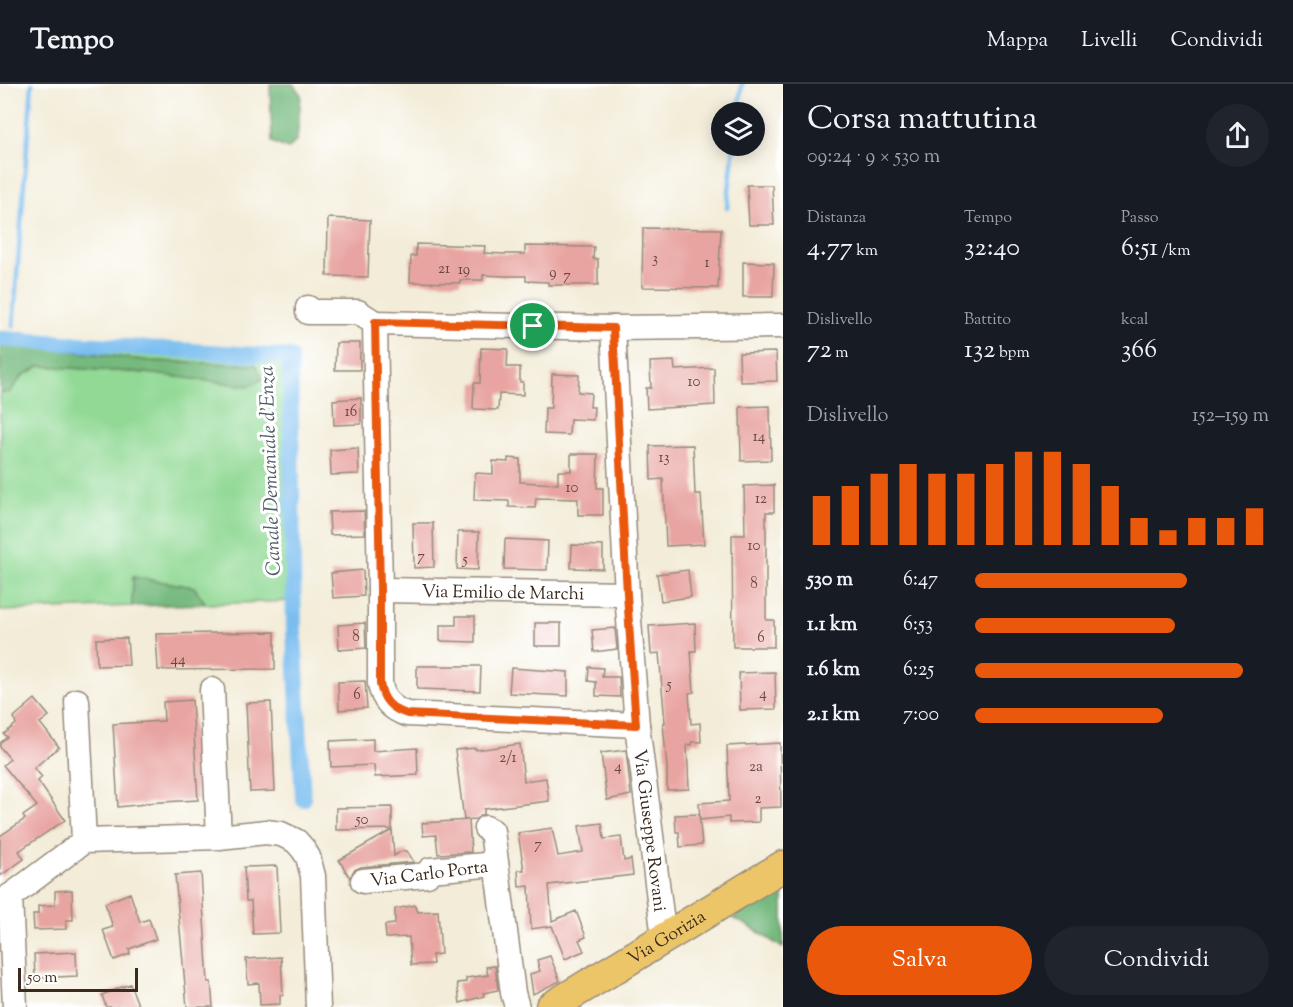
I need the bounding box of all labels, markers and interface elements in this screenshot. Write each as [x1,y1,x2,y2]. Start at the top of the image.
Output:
text: Tempo [30,21,114,61]
text: Mappa [987,26,1048,56]
text: Livelli [1081,26,1138,56]
text: Condividi [1171,26,1263,56]
text: Corsa mattutina [807,96,1037,144]
map controls [711,102,765,156]
button: layers [711,102,765,156]
button: share [1206,104,1269,167]
text: 09:24 · 9 × 530 m [807,143,940,172]
text: Distanza [807,207,866,230]
text: Tempo [964,207,1012,230]
text: Passo [1121,207,1159,230]
text: 4.77 [807,230,853,267]
text: 32:40 [964,230,1020,267]
text: 6:51 [1121,230,1158,267]
text: km [853,240,878,263]
text: /km [1158,240,1191,263]
house number: 3 [652,249,658,270]
house number: 1 [704,253,710,274]
house number: 21 [438,259,450,280]
house number: 19 [458,260,470,281]
house number: 9 [549,263,557,284]
house number: 7 [563,266,571,287]
pin [507,300,558,351]
icon: arrive [516,309,549,342]
text: Dislivello [807,309,872,332]
text: Battito [964,309,1011,332]
text: kcal [1121,309,1149,332]
text: 72 [807,332,832,369]
text: 132 [964,332,996,369]
text: 366 [1121,332,1157,369]
text: m [832,342,849,365]
text: bpm [996,342,1030,365]
water label: Canale Demaniale d'Enza [253,365,290,576]
house number: 10 [688,372,701,393]
house number: 16 [345,402,357,423]
text: Dislivello [807,402,889,431]
text: 152–159 m [1192,402,1269,431]
house number: 14 [753,427,766,448]
house number: 13 [658,448,670,469]
house number: 10 [566,478,579,499]
house number: 12 [755,489,767,510]
house number: 10 [748,536,761,557]
house number: 7 [417,547,425,568]
house number: 5 [461,550,468,571]
text: 530 m [807,566,853,595]
text: 6:47 [903,566,938,595]
house number: 8 [750,574,758,595]
street label: Via Emilio de Marchi [421,580,585,608]
text: 1.1 km [807,611,857,640]
text: 6:53 [903,611,933,640]
house number: 8 [352,627,360,648]
house number: 6 [757,628,765,649]
house number: 44 [170,650,186,671]
text: 1.6 km [807,656,860,685]
text: 6:25 [903,656,934,685]
house number: 5 [665,675,672,696]
house number: 4 [759,684,767,705]
house number: 6 [353,685,361,706]
text: 2.1 km [807,701,860,730]
text: 7:00 [903,701,939,730]
house number: 2/1 [499,748,517,769]
street label: Via Giuseppe Rovani [625,748,672,913]
house number: 4 [614,757,622,778]
house number: 2a [749,757,763,778]
house number: 2 [754,789,762,810]
house number: 50 [354,810,369,831]
house number: 7 [534,835,542,856]
street label: Via Carlo Porta [369,855,490,895]
street label: Via Gorizia [623,905,712,972]
button: Salva [807,926,1032,995]
button: Condividi [1044,926,1269,995]
scale bar [18,965,138,992]
text: 50 m [27,967,58,990]

